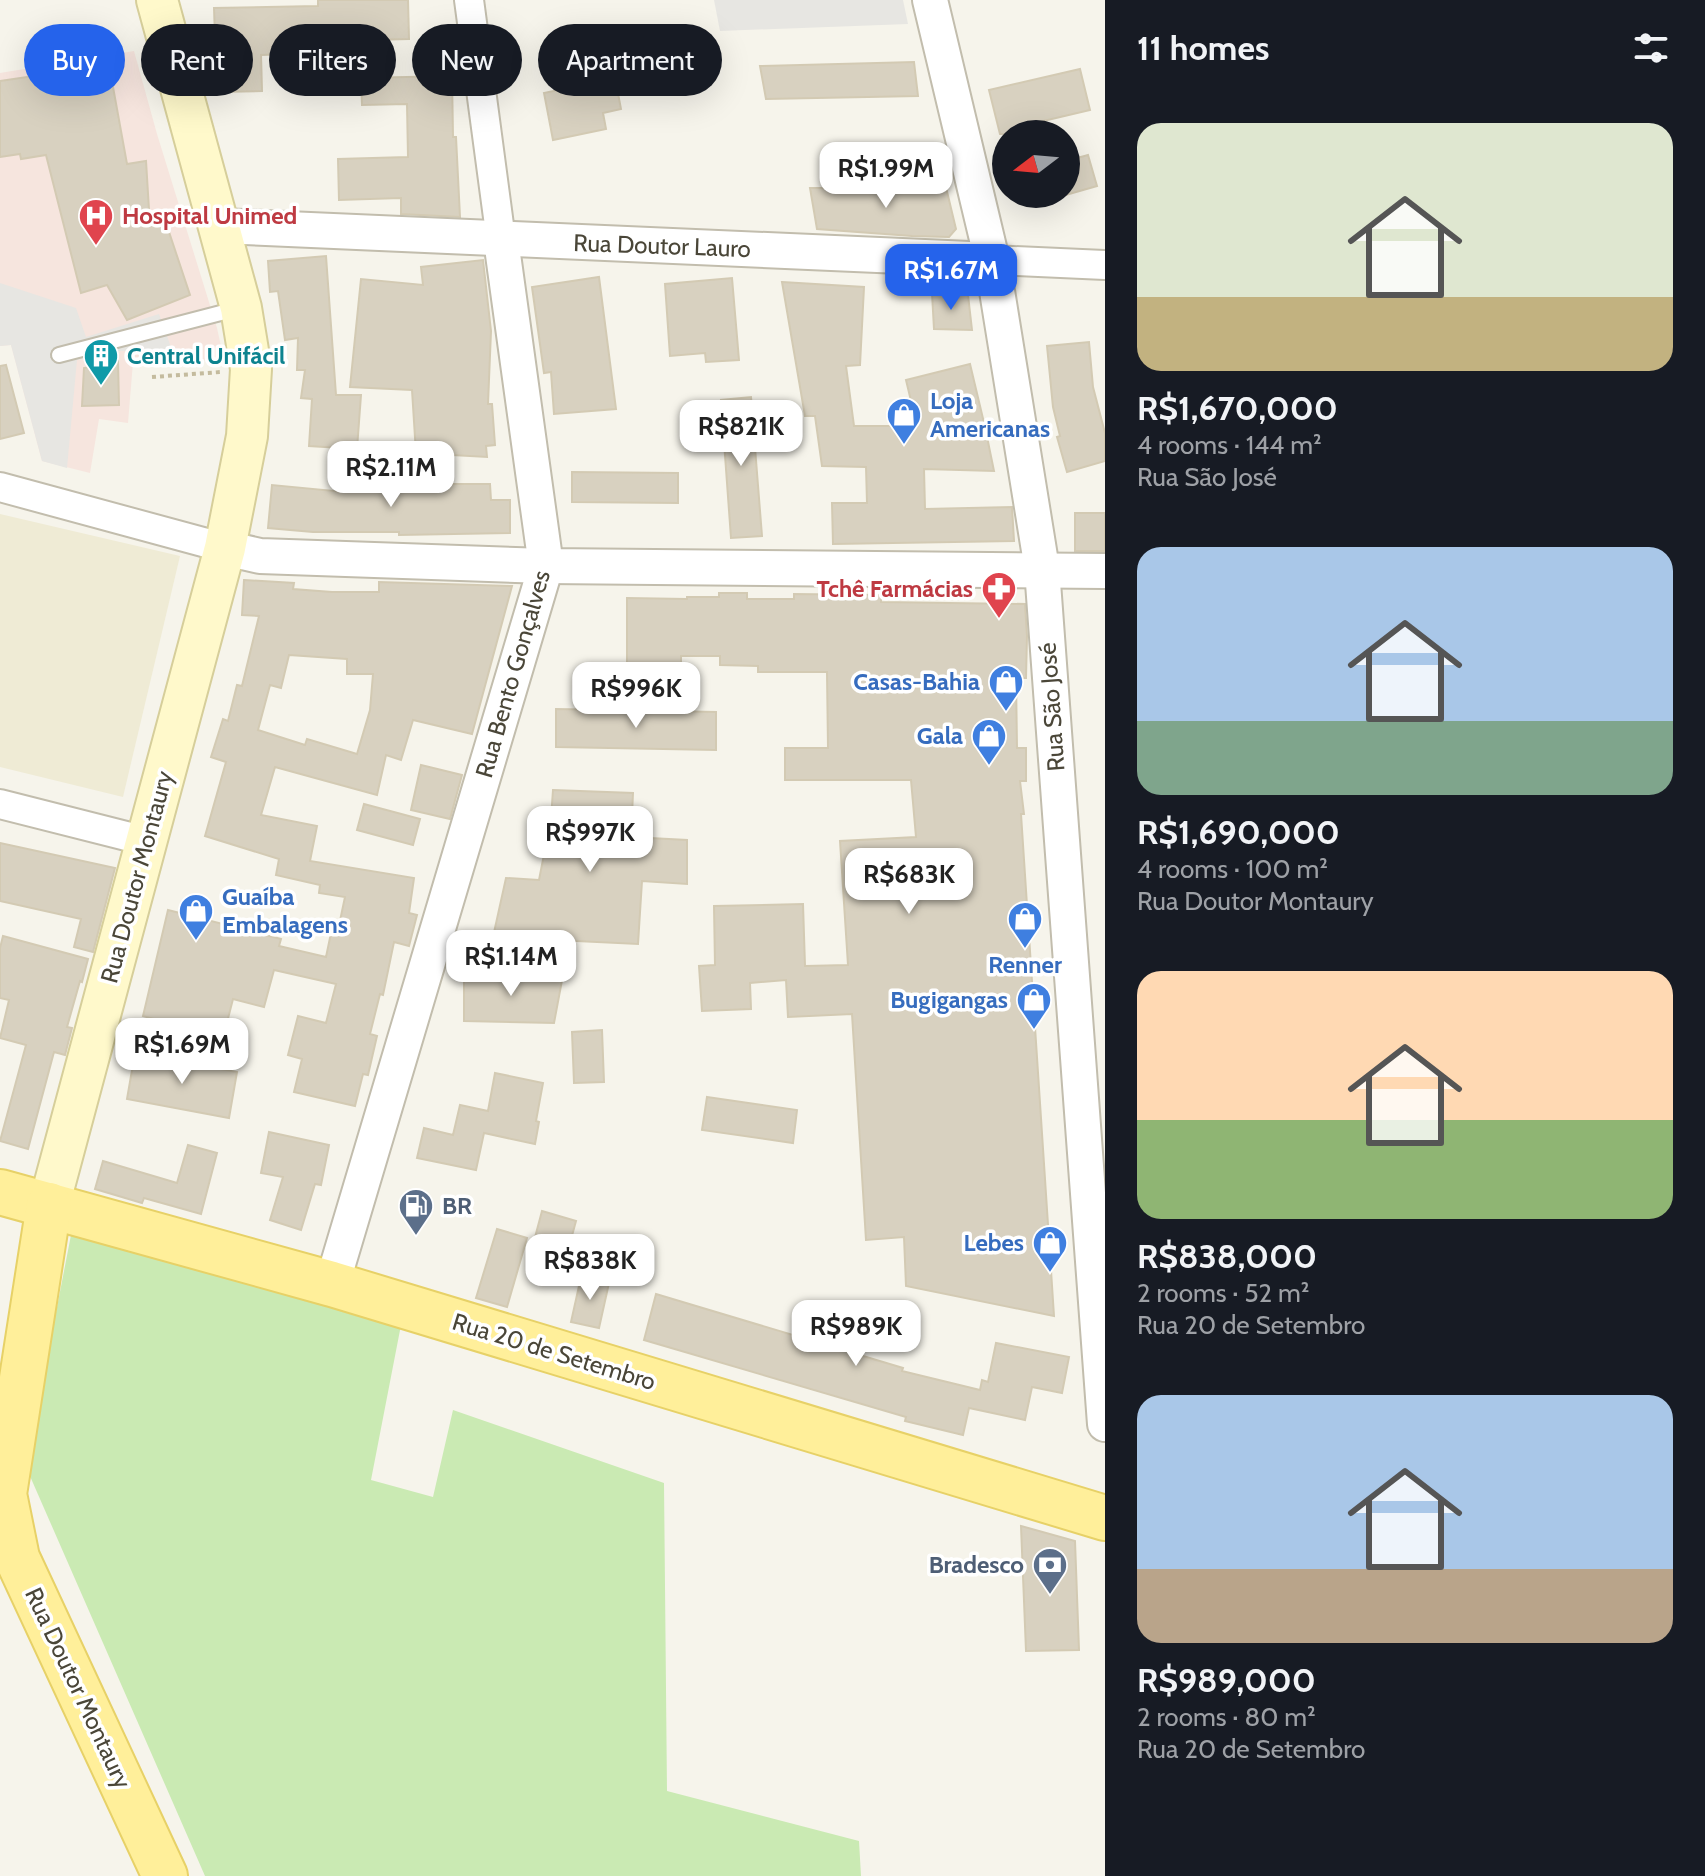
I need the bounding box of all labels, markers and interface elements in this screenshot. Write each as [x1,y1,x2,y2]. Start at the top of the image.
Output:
chip: Buy [24,24,125,96]
chip: Rent [141,24,253,96]
chip: Filters [269,24,396,96]
chip: New [412,24,522,96]
chip: Apartment [538,24,722,96]
icon: filters [1629,26,1673,70]
text: 11 homes [1137,27,1269,69]
north arrow [992,120,1080,208]
map controls [992,120,1080,208]
pin: R$1.99M [812,142,960,210]
text: R$1.99M [838,152,934,184]
icon: home [1333,175,1477,319]
hospital icon: Hospital Unimed [77,197,115,247]
place label: Hospital Unimed [122,201,297,230]
street label: Rua Doutor Lauro [573,228,751,263]
pin: R$1.67M [877,244,1025,312]
text: R$1.67M [903,254,999,286]
building icon: Central Unifácil [82,337,120,387]
place label: Central Unifácil [127,341,285,370]
place label: Loja Americanas [930,386,1050,443]
text: R$1,670,000 [1137,387,1338,429]
shop icon: Loja Americanas [885,396,923,446]
pin: R$821K [676,400,806,468]
text: R$821K [698,410,784,442]
text: 4 rooms · 144 m² [1137,429,1322,461]
pin: R$2.11M [317,441,465,509]
text: R$2.11M [345,451,437,483]
text: Rua São José [1137,461,1277,493]
street label: Rua Bento Gonçalves [469,567,556,781]
pharmacy icon: Tchê Farmácias [980,570,1018,620]
place label: Tchê Farmácias [816,574,973,603]
icon: home [1333,599,1477,743]
street label: Rua São José [1033,642,1070,772]
pin: R$996K [571,662,701,730]
shop icon: Casas-Bahia [987,663,1025,713]
place label: Casas-Bahia [853,667,980,696]
text: R$996K [590,672,682,704]
shop icon: Gala [970,717,1008,767]
place label: Gala [917,721,963,750]
street label: Rua Doutor Montaury [94,768,179,986]
pin: R$997K [525,806,655,874]
text: R$1,690,000 [1137,811,1340,853]
text: R$997K [545,816,635,848]
pin: R$683K [844,848,974,916]
text: 4 rooms · 100 m² [1137,853,1328,885]
text: R$683K [863,858,955,890]
place label: Guaíba Embalagens [222,882,348,939]
text: Rua Doutor Montaury [1137,885,1374,917]
shop icon: Guaíba Embalagens [177,892,215,942]
shop icon: Renner [1006,900,1044,950]
pin: R$1.14M [437,930,585,998]
text: R$1.14M [464,940,558,972]
place label: Renner [988,950,1062,979]
shop icon: Bugigangas [1015,981,1053,1031]
place label: Bugigangas [890,985,1008,1014]
pin: R$1.69M [108,1018,256,1086]
icon: home [1333,1023,1477,1167]
text: R$1.69M [133,1028,231,1060]
fuel station icon: BR [397,1187,435,1237]
place label: BR [442,1191,472,1220]
shop icon: Lebes [1031,1224,1069,1274]
place label: Lebes [964,1228,1024,1257]
pin: R$838K [525,1234,655,1302]
text: R$838,000 [1137,1235,1317,1277]
text: R$838K [543,1244,637,1276]
text: 2 rooms · 52 m² [1137,1277,1309,1309]
pin: R$989K [791,1300,921,1368]
street label: Rua 20 de Setembro [449,1307,659,1396]
text: Rua 20 de Setembro [1137,1309,1365,1341]
text: R$989K [810,1310,902,1342]
icon: home [1333,1447,1477,1591]
bank icon: Bradesco [1031,1546,1069,1596]
place label: Bradesco [929,1550,1024,1579]
street label: Rua Doutor Montaury [19,1583,138,1793]
text: R$989,000 [1137,1659,1316,1701]
text: 2 rooms · 80 m² [1137,1701,1316,1733]
text: Rua 20 de Setembro [1137,1733,1365,1765]

